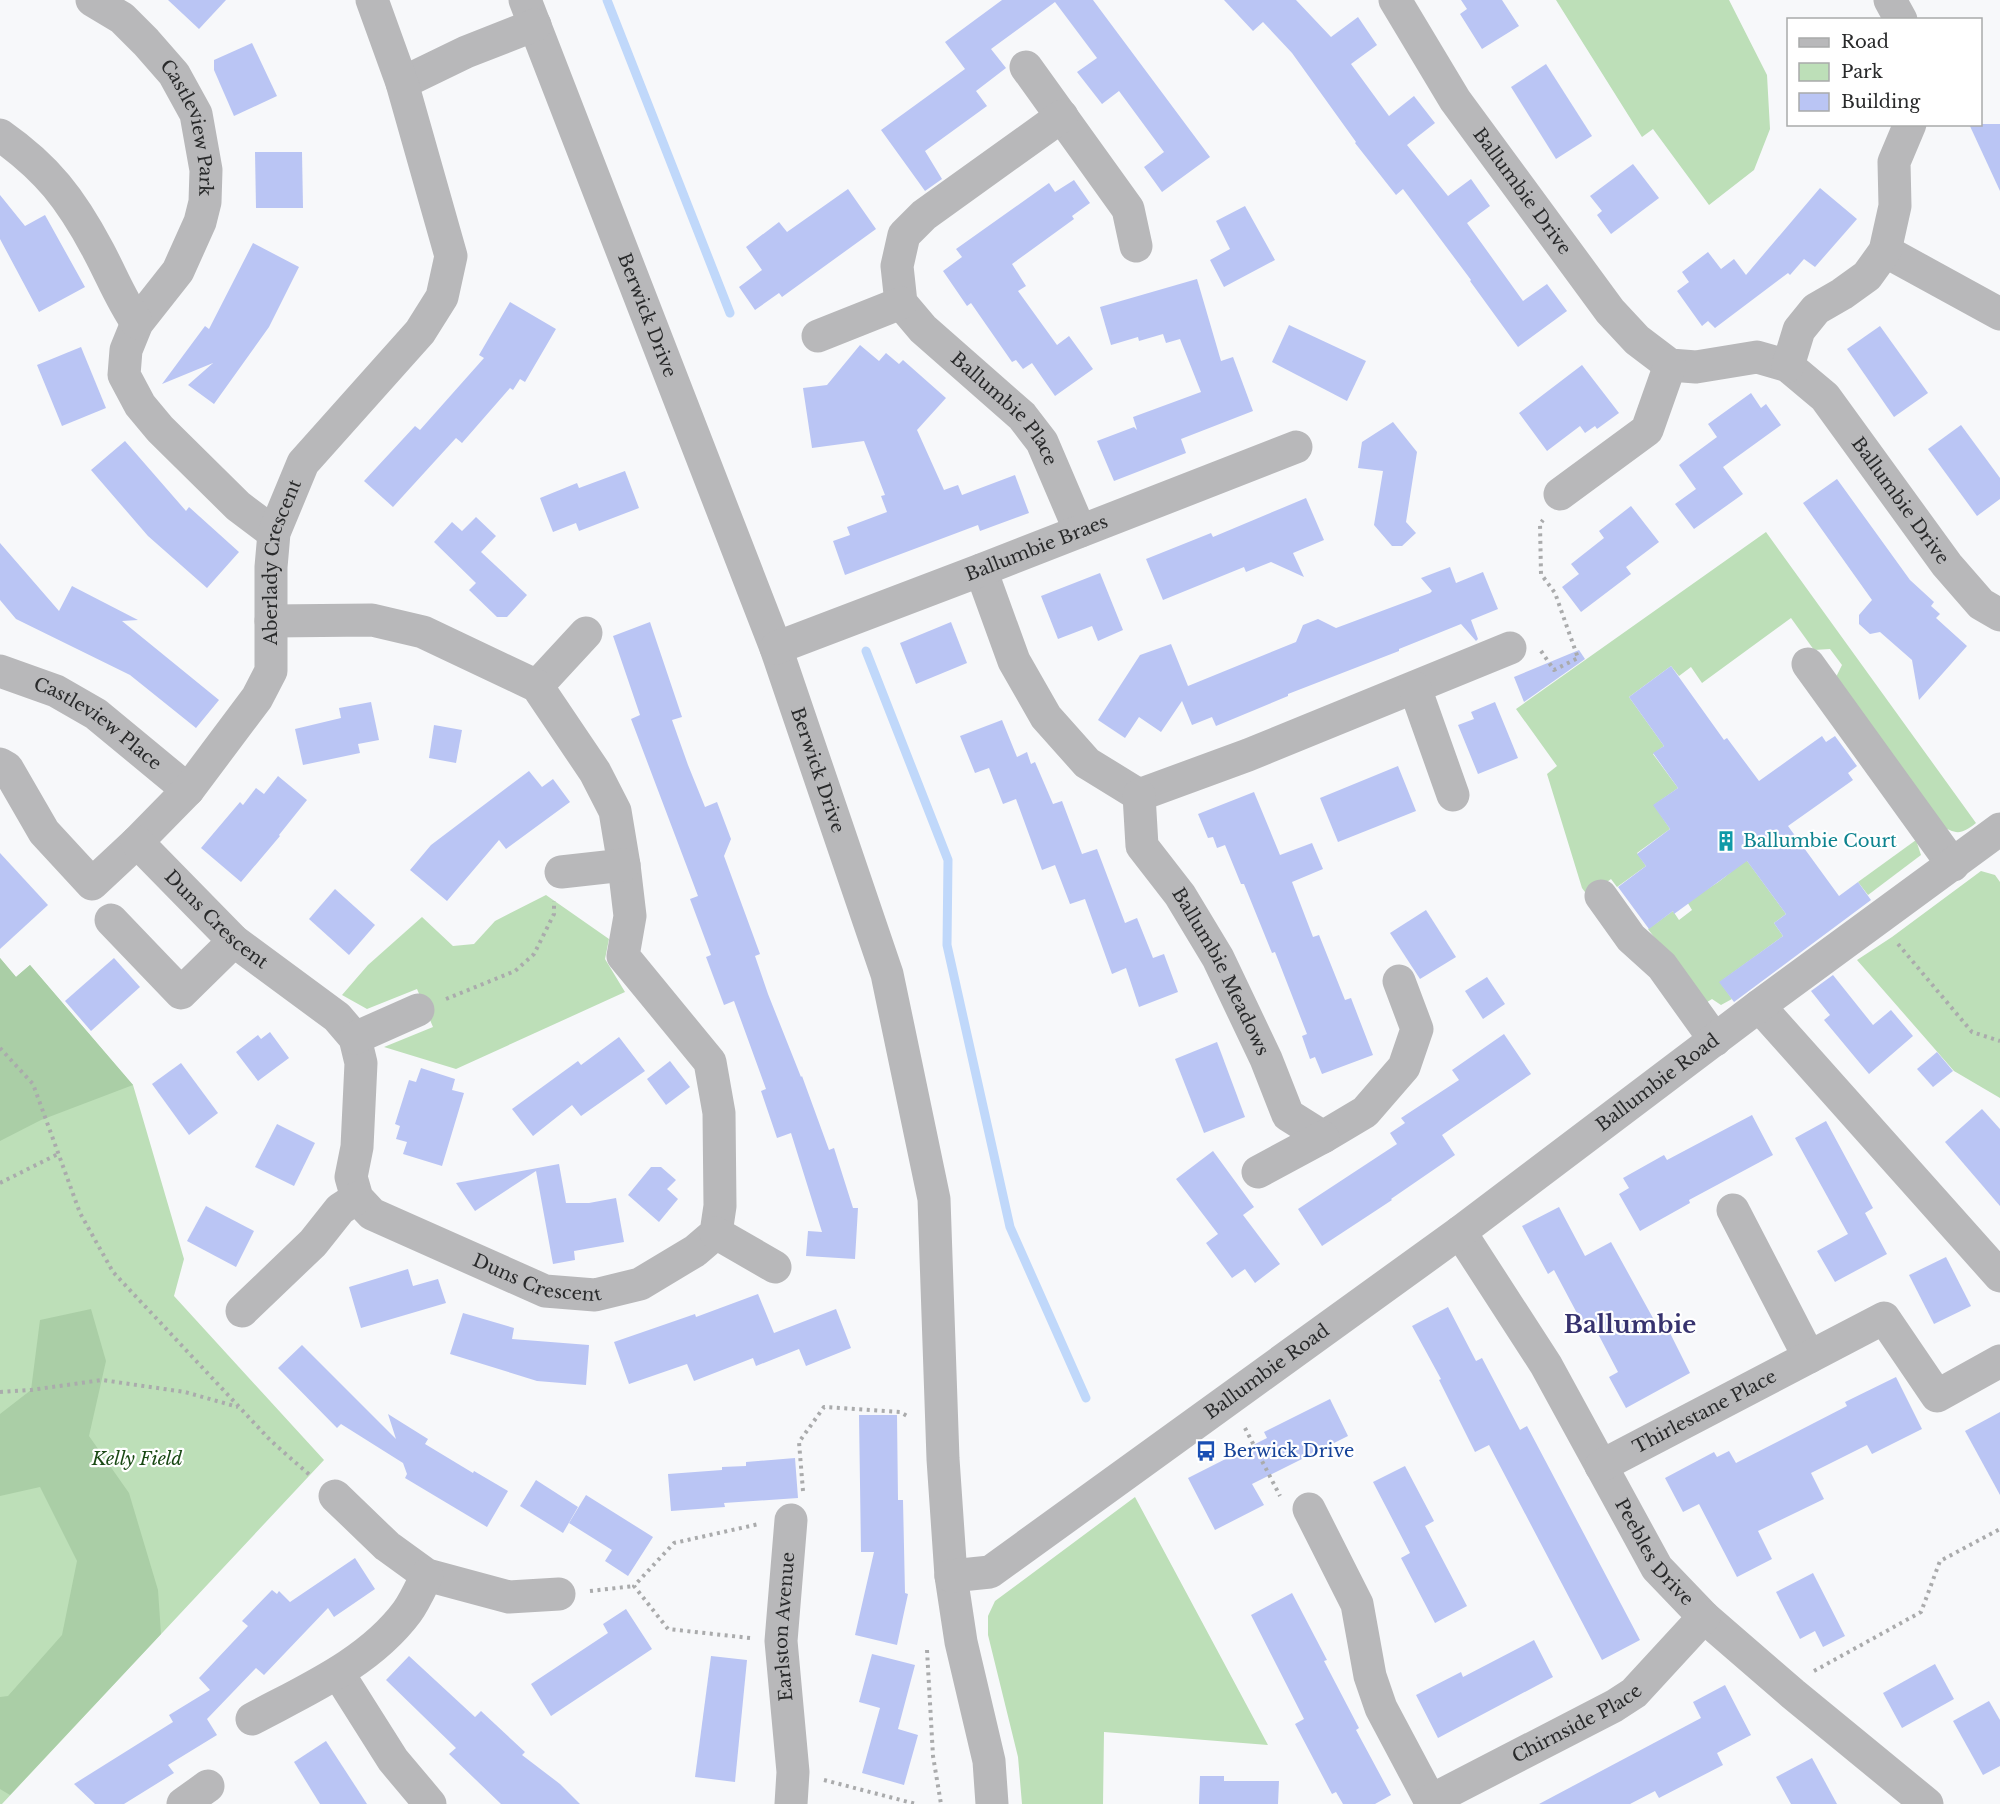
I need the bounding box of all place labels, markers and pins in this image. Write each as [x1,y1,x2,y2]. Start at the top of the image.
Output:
building icon: Ballumbie Court [1714,829,1738,853]
place label: Ballumbie Court [1743,830,1897,852]
bus stop icon: Berwick Drive [1194,1439,1218,1463]
place label: Berwick Drive [1223,1440,1354,1462]

